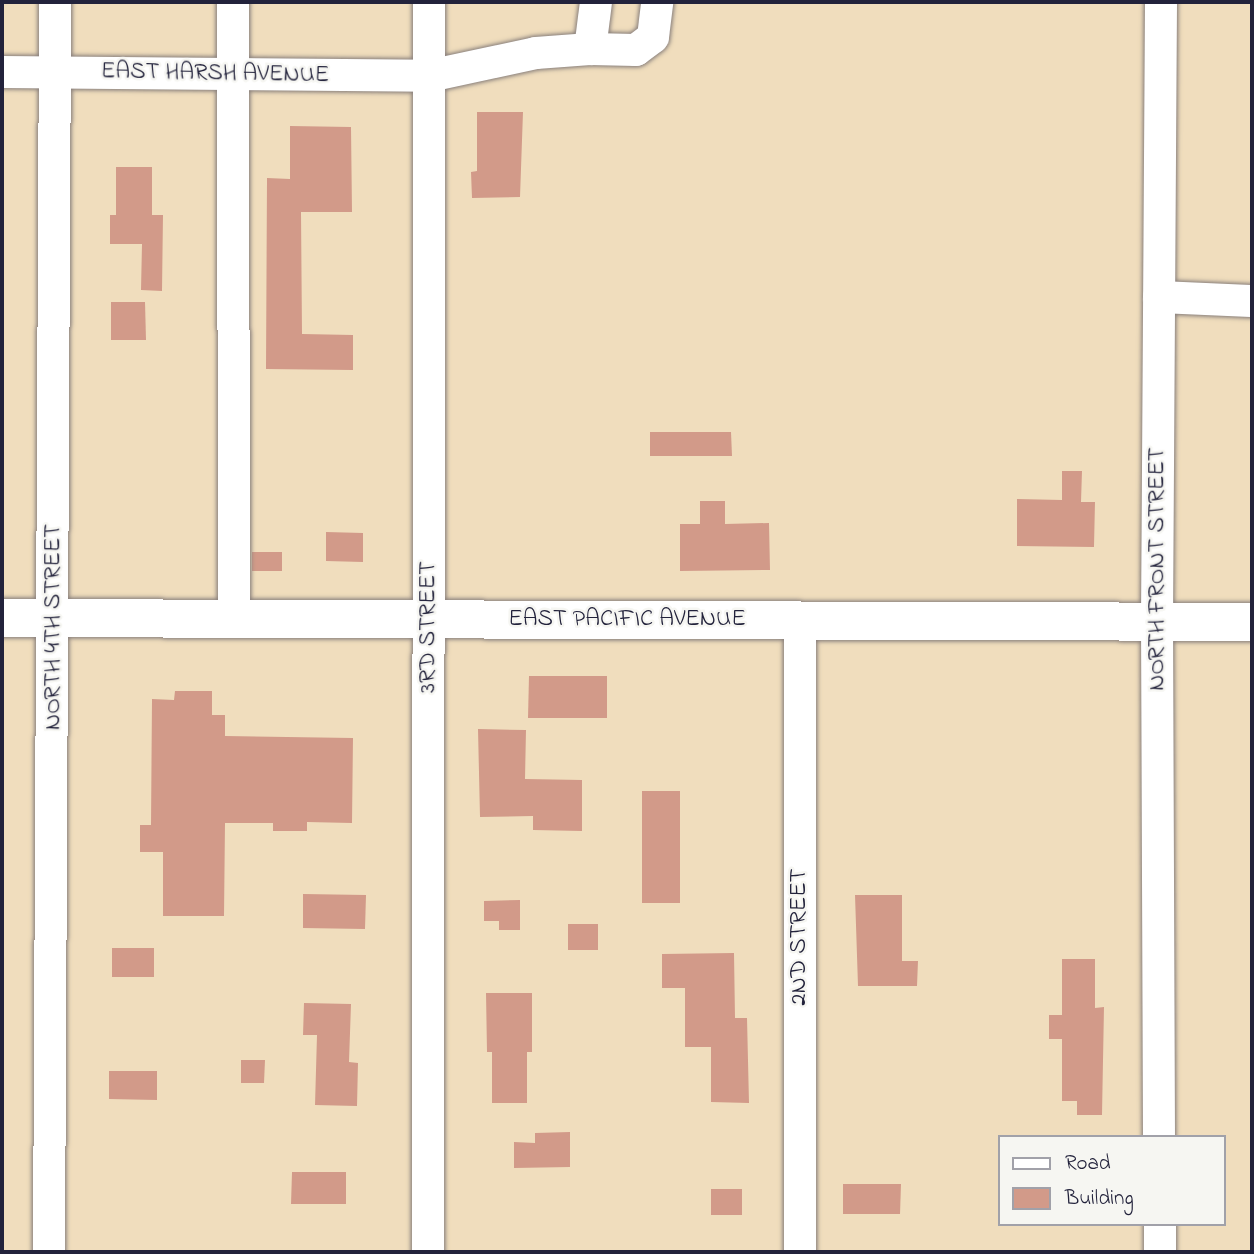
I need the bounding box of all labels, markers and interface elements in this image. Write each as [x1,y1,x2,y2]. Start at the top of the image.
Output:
street label: EAST HARSH AVENUE [101,58,329,90]
street label: NORTH FRONT STREET [1144,447,1172,691]
street label: NORTH 4TH STREET [40,524,68,730]
street label: 3RD STREET [415,561,443,693]
street label: EAST PACIFIC AVENUE [508,606,746,634]
street label: 2ND STREET [786,868,814,1006]
legend [998,1135,1226,1226]
text: Road [1065,1149,1111,1179]
text: Building [1065,1184,1134,1214]

